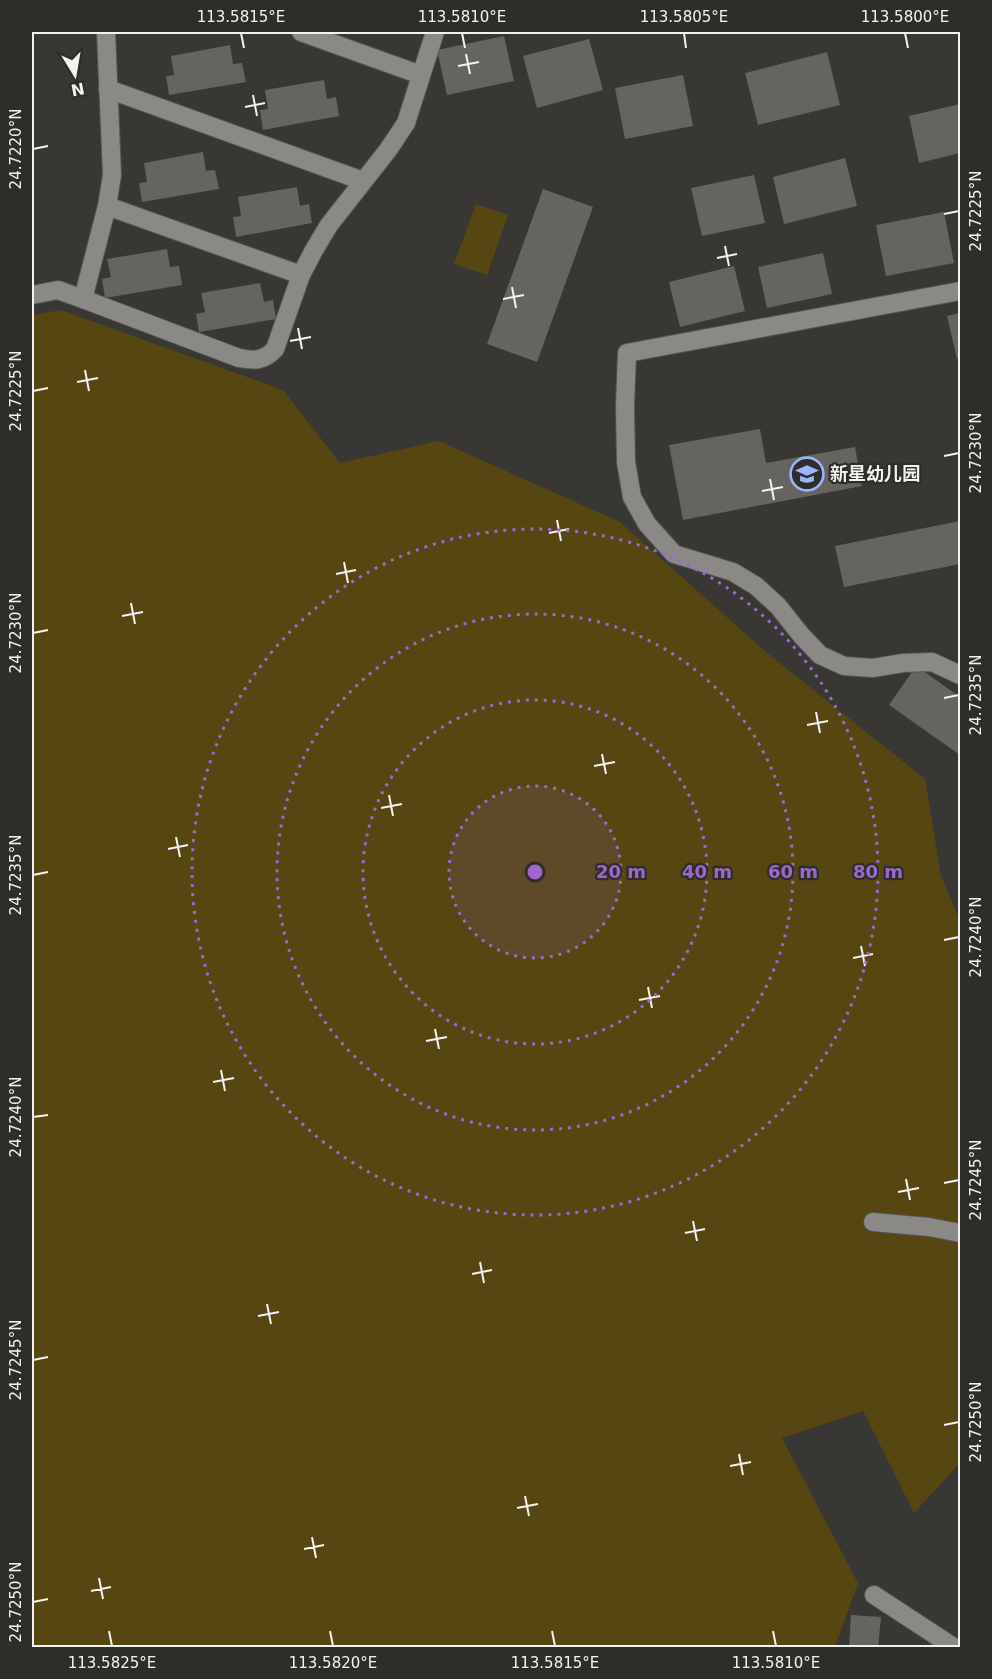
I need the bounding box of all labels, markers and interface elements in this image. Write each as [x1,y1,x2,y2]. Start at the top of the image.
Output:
text: 113.5815°E [197,8,285,26]
text: 113.5810°E [418,8,506,26]
text: 113.5805°E [640,8,728,26]
text: 113.5800°E [861,8,949,26]
north arrow [45,45,105,105]
text: N [69,79,86,100]
text: 24.7220°N [7,109,25,189]
text: 24.7225°N [967,171,985,251]
text: 24.7225°N [7,351,25,431]
text: 24.7230°N [967,413,985,493]
school or university icon: 新星幼儿园 [789,456,825,492]
place label: 新星幼儿园 [830,463,920,484]
text: 24.7230°N [7,593,25,673]
text: 24.7235°N [967,655,985,735]
text: 24.7235°N [7,835,25,915]
text: 20 m [596,861,646,882]
text: 40 m [682,861,732,882]
text: 60 m [768,861,818,882]
text: 80 m [853,861,903,882]
centre of rings [525,862,545,882]
text: 24.7240°N [967,897,985,977]
text: 24.7240°N [7,1077,25,1157]
text: 24.7245°N [967,1140,985,1220]
text: 24.7245°N [7,1320,25,1400]
text: 24.7250°N [967,1382,985,1462]
text: 24.7250°N [7,1562,25,1642]
text: 113.5825°E [68,1654,156,1672]
text: 113.5820°E [289,1654,377,1672]
text: 113.5815°E [511,1654,599,1672]
text: 113.5810°E [732,1654,820,1672]

